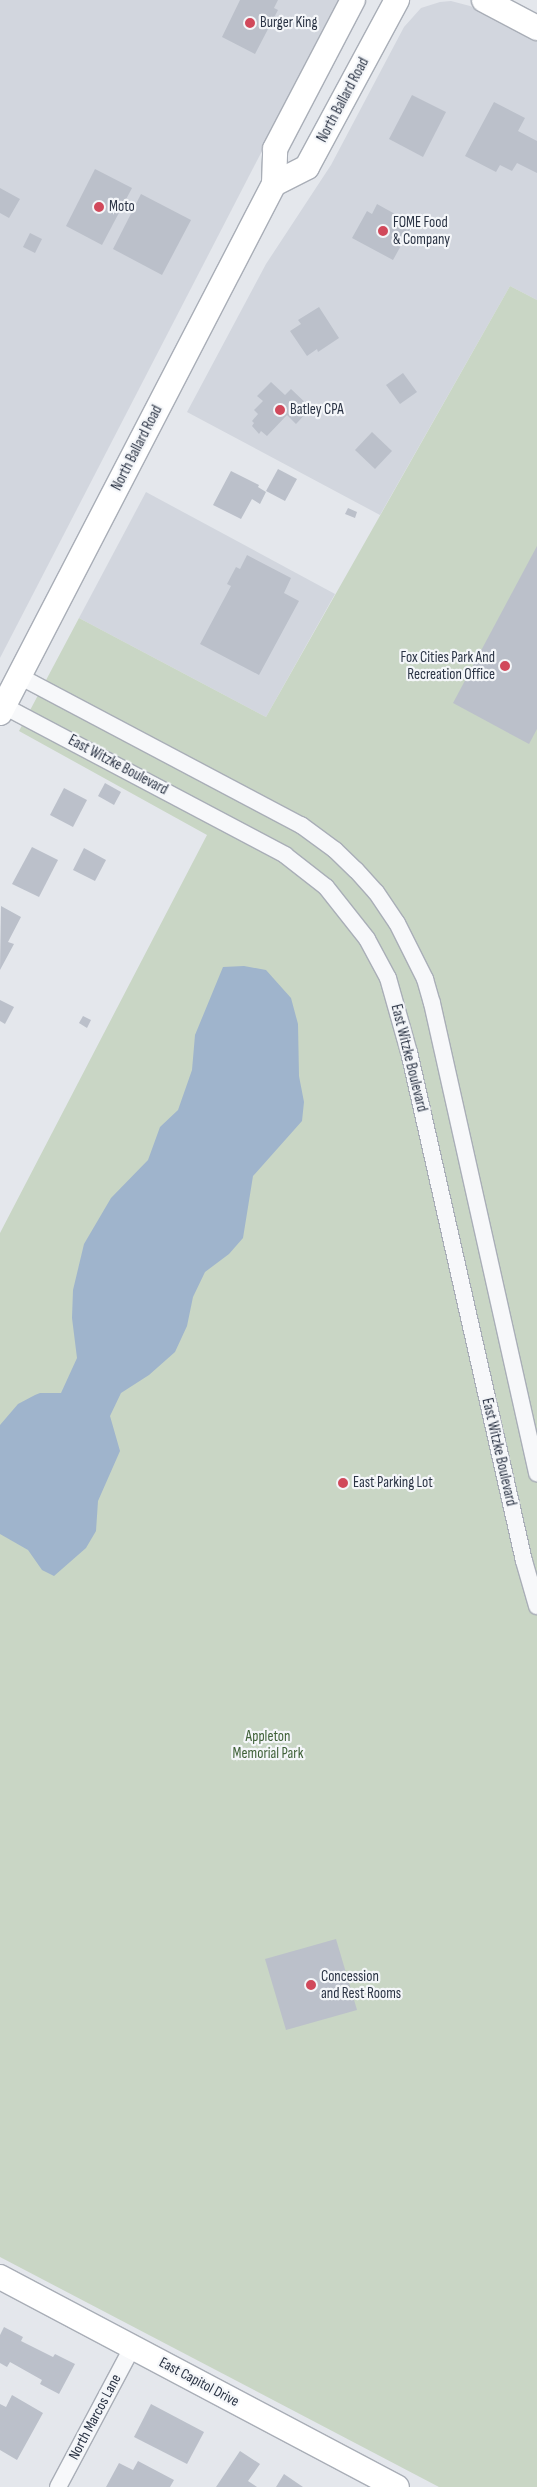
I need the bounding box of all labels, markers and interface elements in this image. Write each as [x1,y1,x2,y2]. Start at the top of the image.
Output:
place label: Burger King [260,14,318,32]
marker: Burger King [244,17,256,29]
street label: North Ballard Road [313,55,373,145]
place label: Moto [109,198,135,216]
marker: Moto [93,201,105,213]
place label: FOME Food & Company [393,213,450,248]
marker: FOME Food & Company [377,225,389,237]
place label: Batley CPA [290,401,344,419]
street label: North Ballard Road [108,402,166,494]
marker: Batley CPA [274,404,286,416]
place label: Fox Cities Park And Recreation Office [400,648,495,683]
marker: Fox Cities Park And Recreation Office [499,660,511,672]
street label: East Witzke Boulevard [65,731,171,799]
street label: East Witzke Boulevard [387,1002,431,1114]
street label: East Witzke Boulevard [478,1396,520,1508]
place label: East Parking Lot [353,1474,433,1492]
marker: East Parking Lot [337,1477,349,1489]
park label: Appleton Memorial Park [233,1727,303,1762]
place label: Concession and Rest Rooms [321,1967,401,2002]
marker: Concession and Rest Rooms [305,1979,317,1991]
street label: East Capitol Drive [156,2353,242,2411]
street label: North Marcos Lane [65,2371,125,2463]

